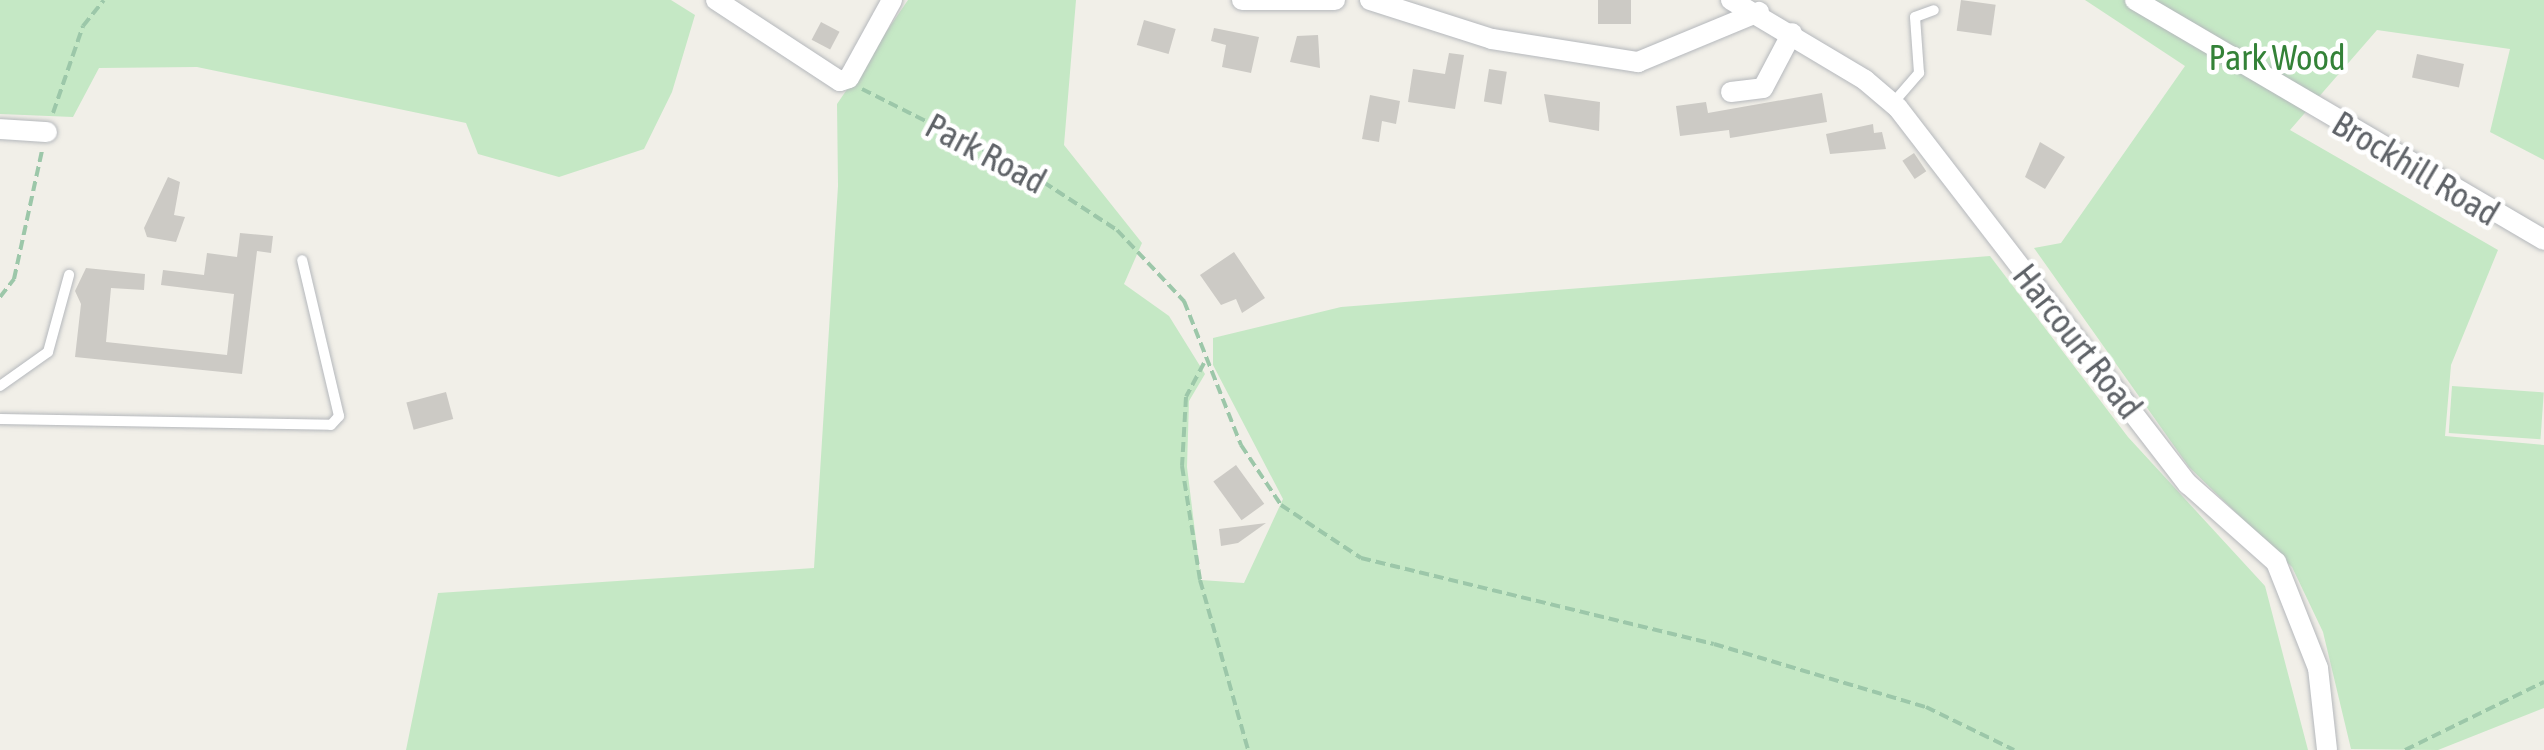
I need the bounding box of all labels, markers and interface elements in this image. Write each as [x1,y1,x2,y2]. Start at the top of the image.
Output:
park label: Park Wood [2208,36,2346,78]
street label: Brockhill Road [2325,102,2507,234]
street label: Park Road [919,104,1053,202]
street label: Harcourt Road [2005,255,2151,427]

